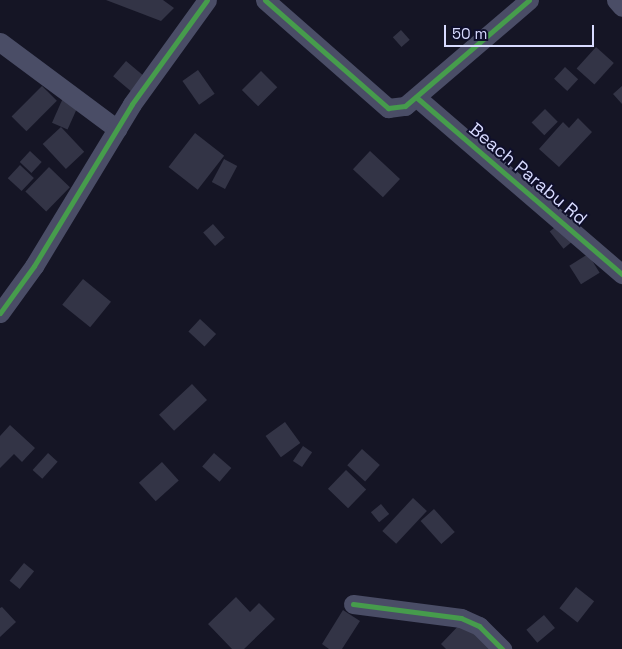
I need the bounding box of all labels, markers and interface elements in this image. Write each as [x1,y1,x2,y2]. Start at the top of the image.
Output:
scale bar [447,15,597,47]
text: 50 m [452,24,487,43]
street label: Beach Parabu Rd [465,118,591,230]

